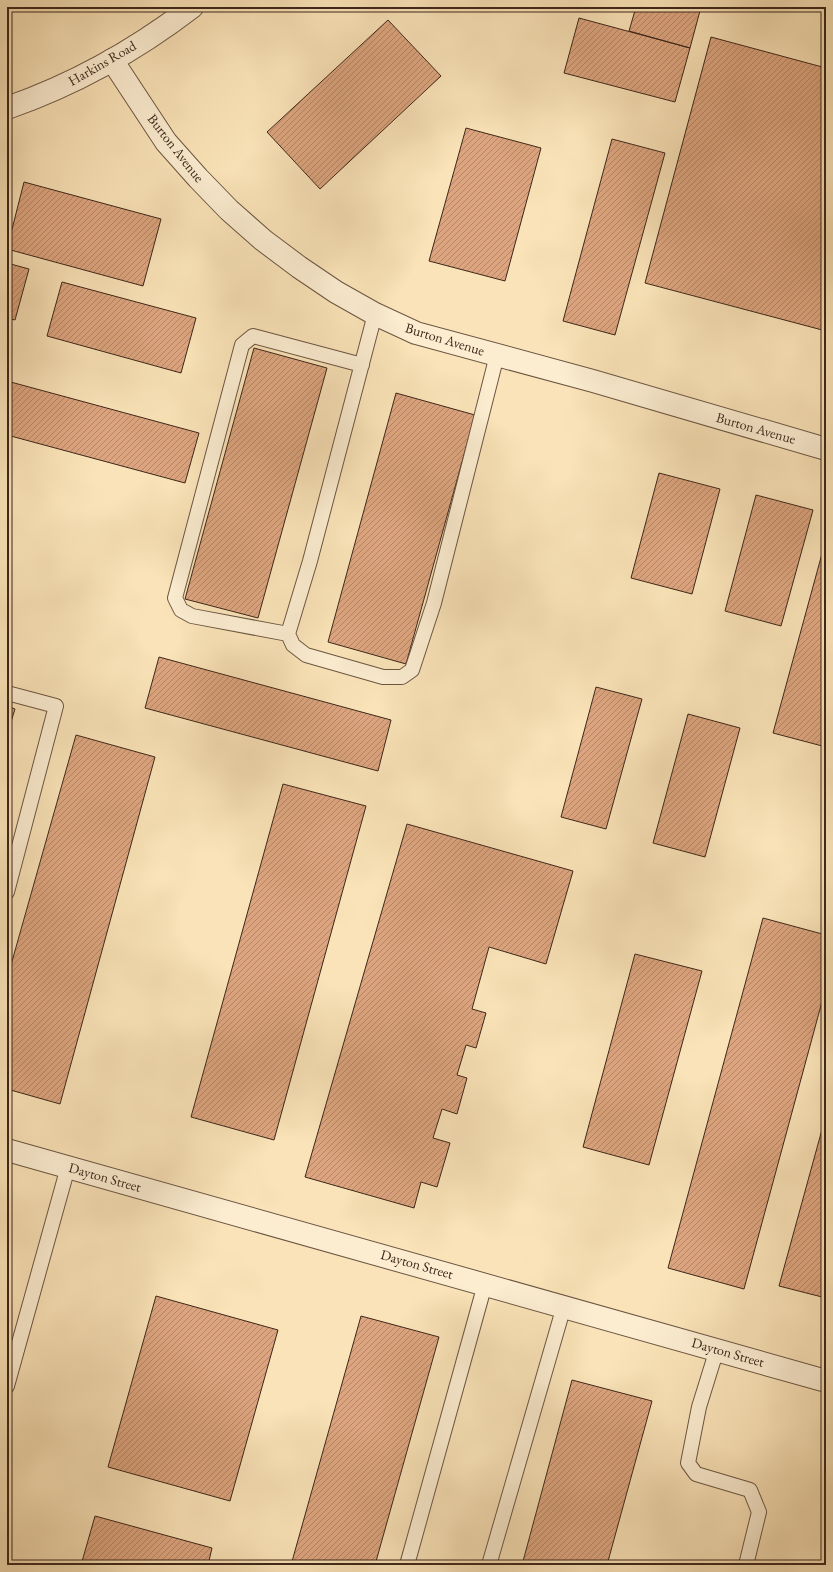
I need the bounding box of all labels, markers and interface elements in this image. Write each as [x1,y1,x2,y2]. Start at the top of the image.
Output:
street label: Harkins Road [65,36,140,90]
street label: Burton Avenue [144,110,209,186]
street label: Burton Avenue [403,318,487,360]
street label: Burton Avenue [714,408,798,448]
street label: Dayton Street [67,1158,144,1196]
street label: Dayton Street [379,1245,456,1283]
street label: Dayton Street [690,1333,767,1371]

